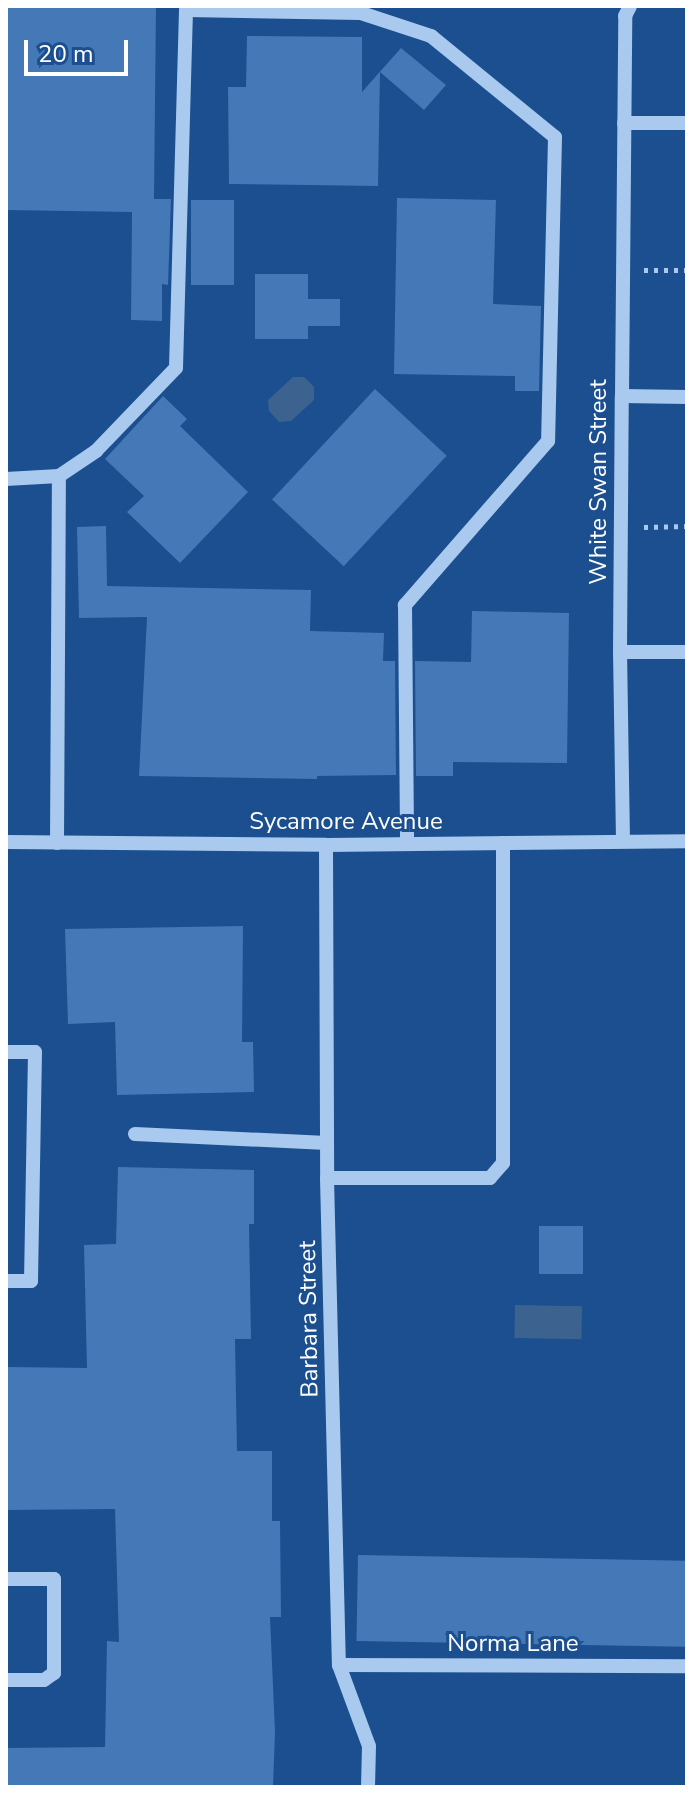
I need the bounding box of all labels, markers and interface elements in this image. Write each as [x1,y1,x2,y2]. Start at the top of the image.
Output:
scale bar [28,24,132,74]
text: 20 m [38,38,94,70]
street label: White Swan Street [585,379,613,585]
street label: Sycamore Avenue [249,808,443,836]
street label: Barbara Street [293,1240,325,1398]
street label: Norma Lane [447,1630,579,1658]

